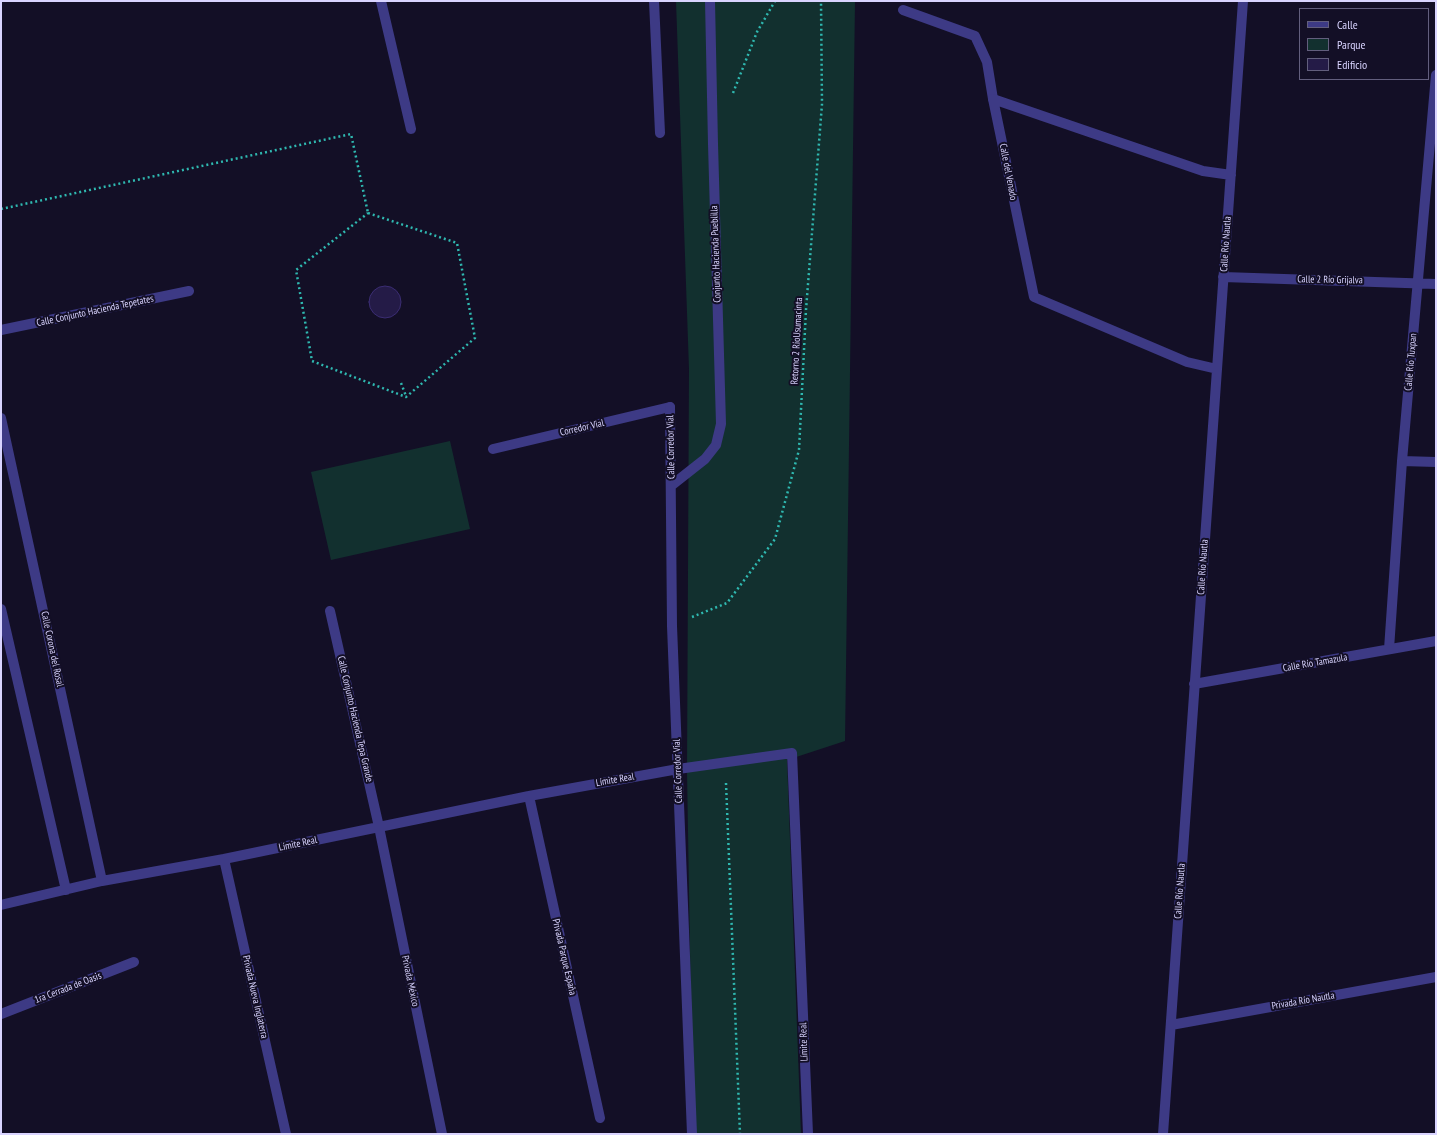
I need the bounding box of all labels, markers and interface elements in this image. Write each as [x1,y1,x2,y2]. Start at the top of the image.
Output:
legend [1299,8,1429,80]
text: Calle [1337,17,1358,32]
text: Parque [1337,37,1366,52]
text: Edificio [1337,57,1367,72]
street label: Calle del Venado [997,143,1019,201]
street label: Conjunto Hacienda Pueblilla [708,205,724,303]
street label: Calle Río Nautla [1218,216,1234,272]
street label: Calle 2 Río Grijalva [1297,273,1363,287]
street label: Calle Conjunto Hacienda Tepetates [35,293,155,329]
street label: Retorno 2 RíoUsumacinta [789,297,805,385]
street label: Calle Río Tuxpan [1403,333,1419,391]
street label: Calle Corredor Vial [664,415,678,479]
street label: Corredor Vial [559,417,605,439]
street label: Calle Río Nautla [1195,539,1211,595]
street label: Calle Corona del Rosal [38,610,66,688]
street label: Calle Río Tamazula [1282,651,1348,675]
street label: Calle Conjunto Hacienda Tepa Grande [335,655,375,783]
street label: Calle Corredor Vial [671,739,685,803]
street label: Límite Real [595,771,635,789]
street label: Límite Real [278,834,318,854]
street label: Calle Río Nautla [1172,863,1188,919]
street label: Privada Parque España [549,918,579,996]
street label: Privada Nueva Inglaterra [240,954,270,1040]
street label: Privada México [399,954,421,1008]
street label: 1ra Cerrada de Oasis [33,970,103,1006]
street label: Privada Río Nautla [1271,990,1335,1012]
street label: Límite Real [797,1022,811,1062]

